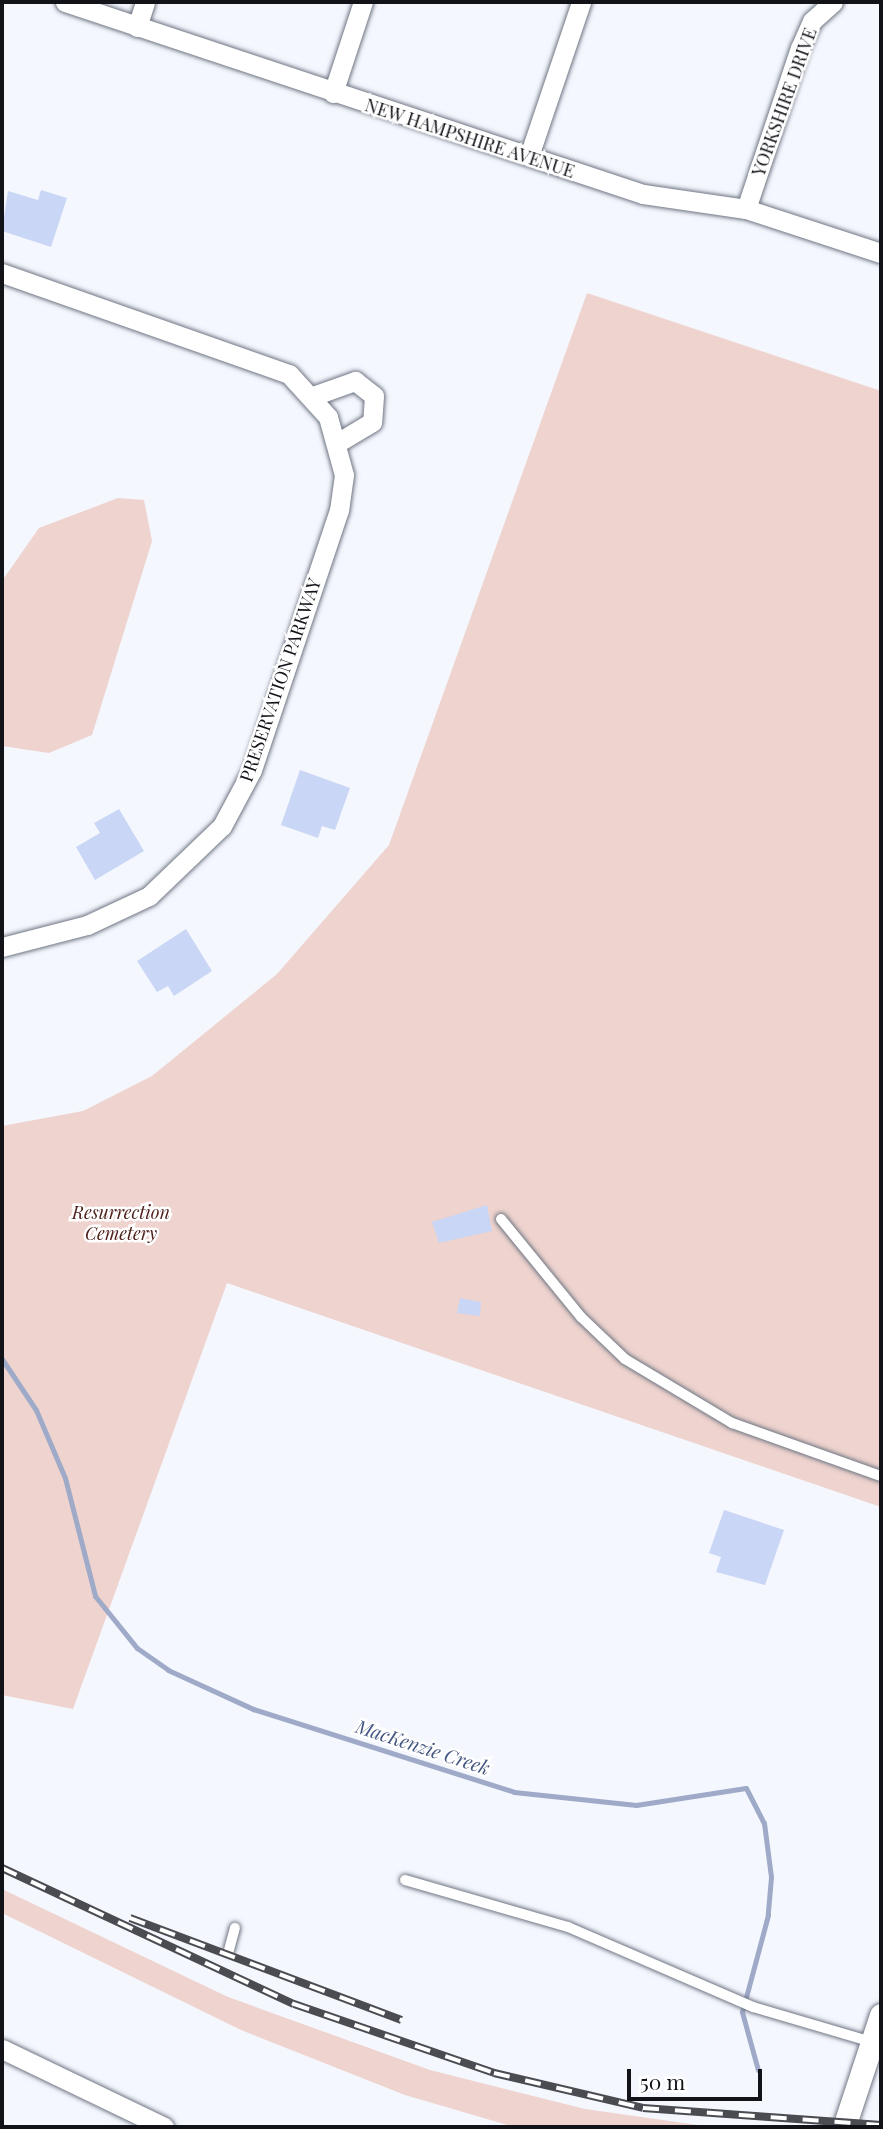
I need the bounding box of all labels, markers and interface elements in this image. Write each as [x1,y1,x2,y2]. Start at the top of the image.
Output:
street label: YORKSHIRE DRIVE [747,25,821,179]
street label: NEW HAMPSHIRE AVENUE [362,94,578,182]
street label: PRESERVATION PARKWAY [235,575,325,785]
park label: Resurrection Cemetery [72,1202,170,1244]
water label: MacKenzie Creek [353,1715,493,1779]
scale bar [631,2056,766,2100]
text: 50 m [640,2067,685,2095]

